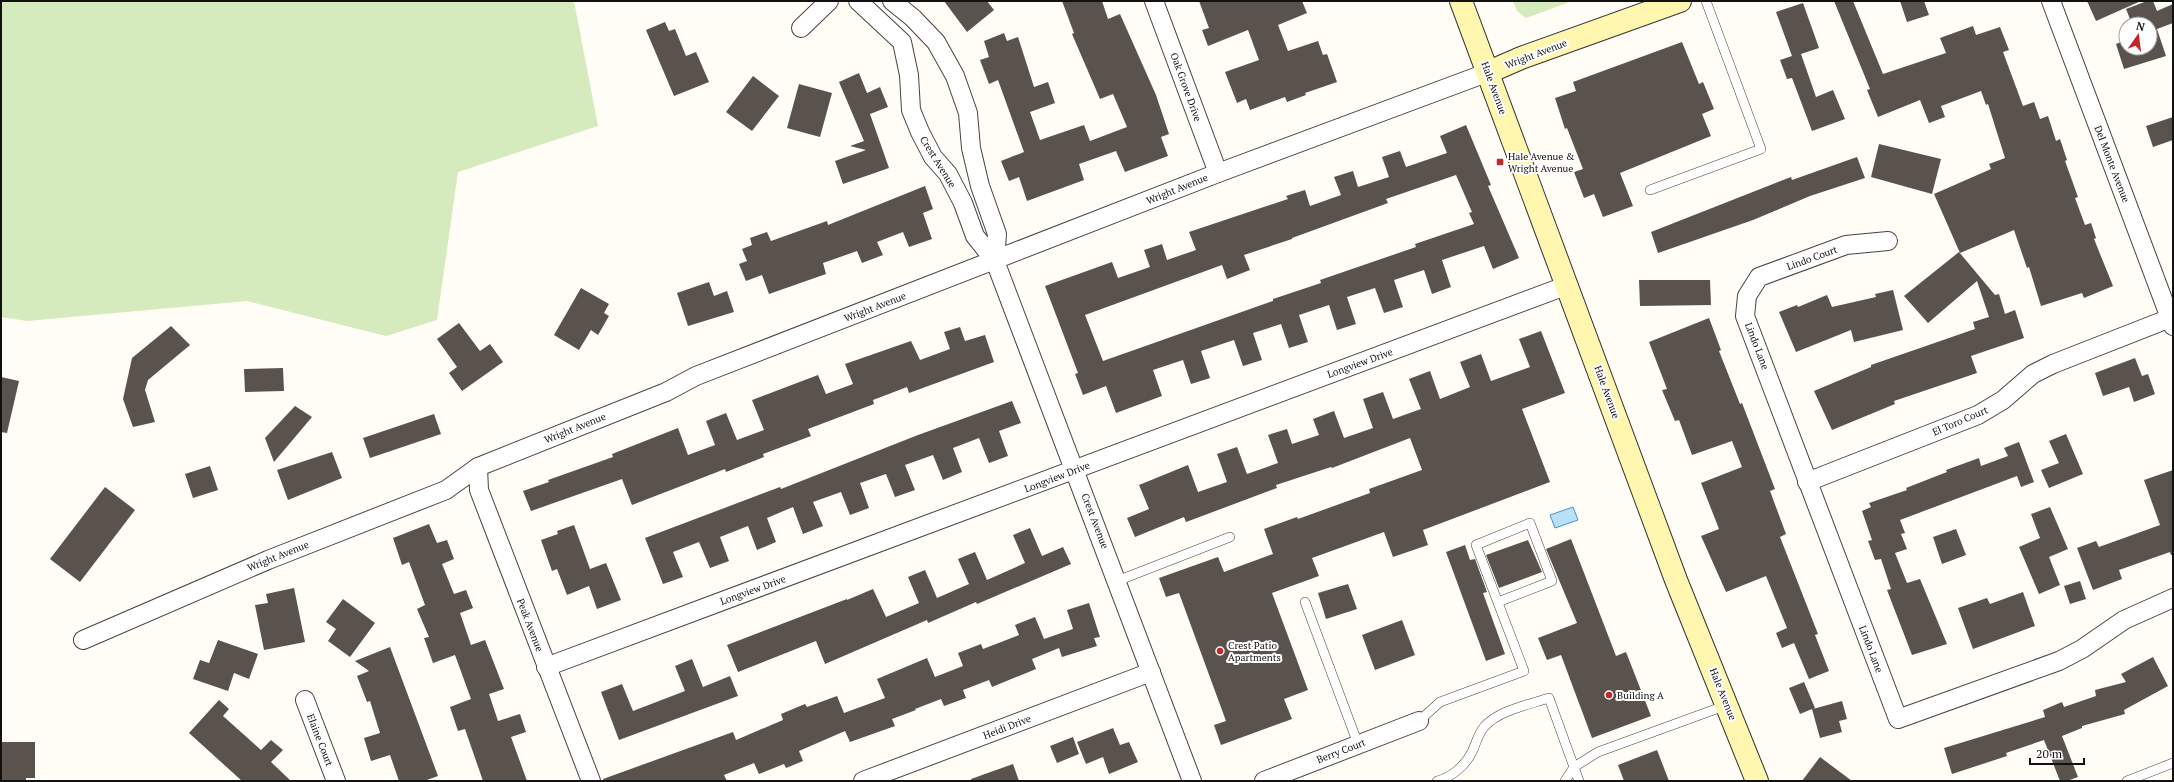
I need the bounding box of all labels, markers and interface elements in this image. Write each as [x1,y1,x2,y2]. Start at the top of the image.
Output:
north arrow [2118,16,2158,56]
text: N [2135,18,2147,34]
street label: Wright Avenue [1503,36,1569,72]
street label: Oak Grove Drive [1168,51,1204,123]
street label: Hale Avenue [1478,60,1510,116]
street label: Del Monte Avenue [2091,124,2133,204]
street label: Crest Avenue [917,134,959,190]
place label: Hale Avenue & Wright Avenue [1508,150,1575,175]
marker: Hale Avenue & Wright Avenue [1495,157,1505,167]
street label: Wright Avenue [1144,171,1210,207]
street label: Lindo Court [1785,243,1839,273]
street label: Wright Avenue [842,289,908,325]
street label: Lindo Lane [1742,321,1772,371]
street label: Longview Drive [1325,345,1395,381]
street label: Hale Avenue [1591,364,1623,420]
street label: El Toro Court [1930,403,1990,439]
street label: Wright Avenue [542,410,608,446]
street label: Longview Drive [1023,459,1091,495]
street label: Crest Avenue [1078,491,1112,551]
street label: Wright Avenue [245,538,311,574]
street label: Longview Drive [718,572,788,608]
street label: Peak Avenue [514,597,546,653]
street label: Lindo Lane [1856,624,1886,674]
place label: Crest Patio Apartments [1228,639,1281,664]
marker: Crest Patio Apartments [1215,646,1225,656]
street label: Hale Avenue [1707,666,1739,722]
place label: Building A [1617,689,1664,702]
marker: Building A [1604,690,1614,700]
street label: Elaine Court [304,712,336,768]
street label: Heidi Drive [981,712,1033,742]
street label: Berry Court [1315,736,1368,766]
scale bar [2030,740,2084,766]
text: 20 m [2036,746,2063,761]

